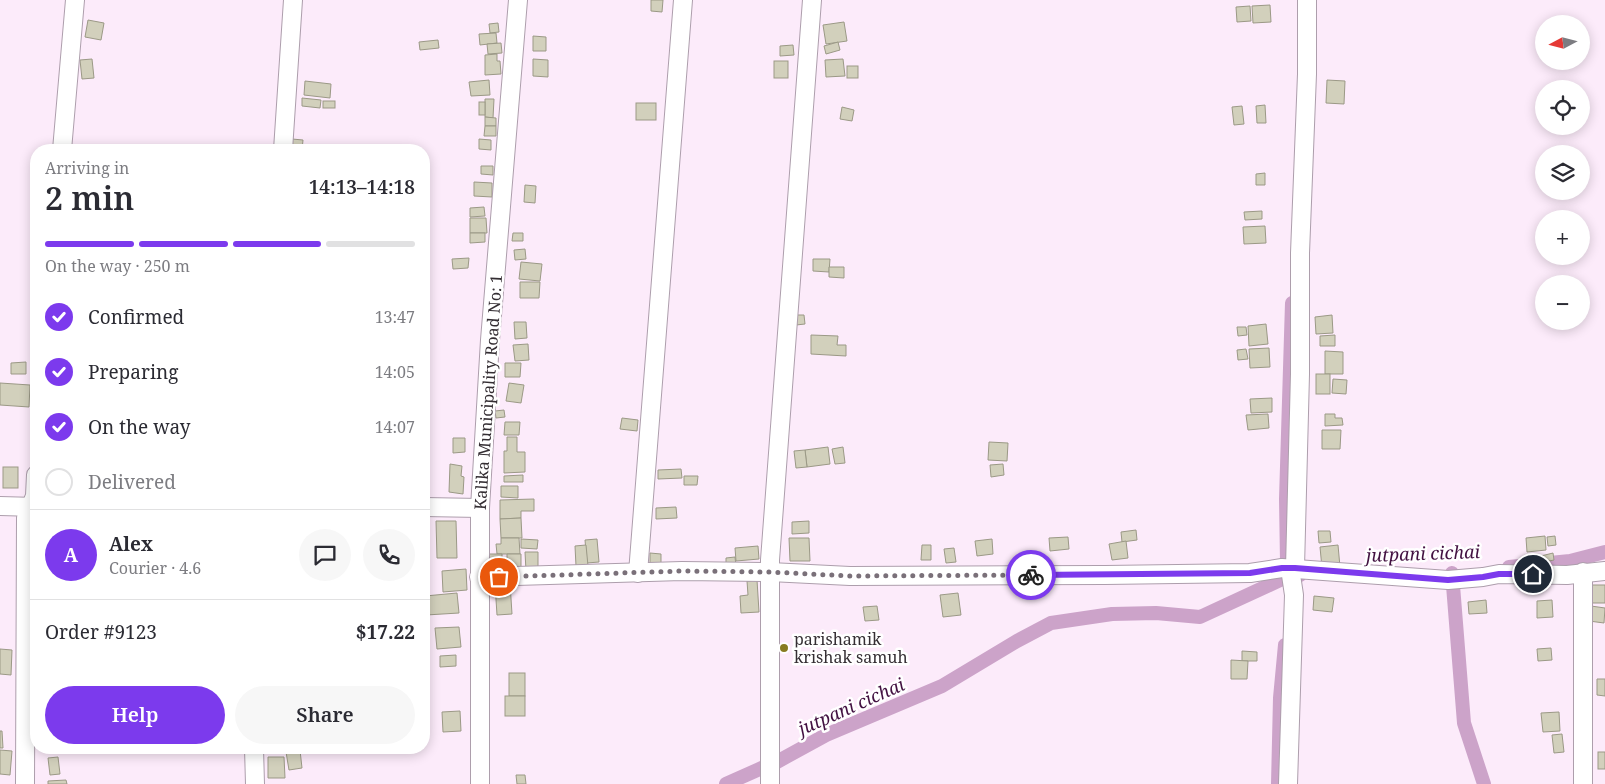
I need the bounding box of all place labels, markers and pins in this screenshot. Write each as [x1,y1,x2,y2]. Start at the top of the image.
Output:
pin [1512,553,1554,595]
pin [478,556,520,598]
place label: parishamik krishak samuh [794,628,908,668]
marker: parishamik krishak samuh [778,642,790,654]

